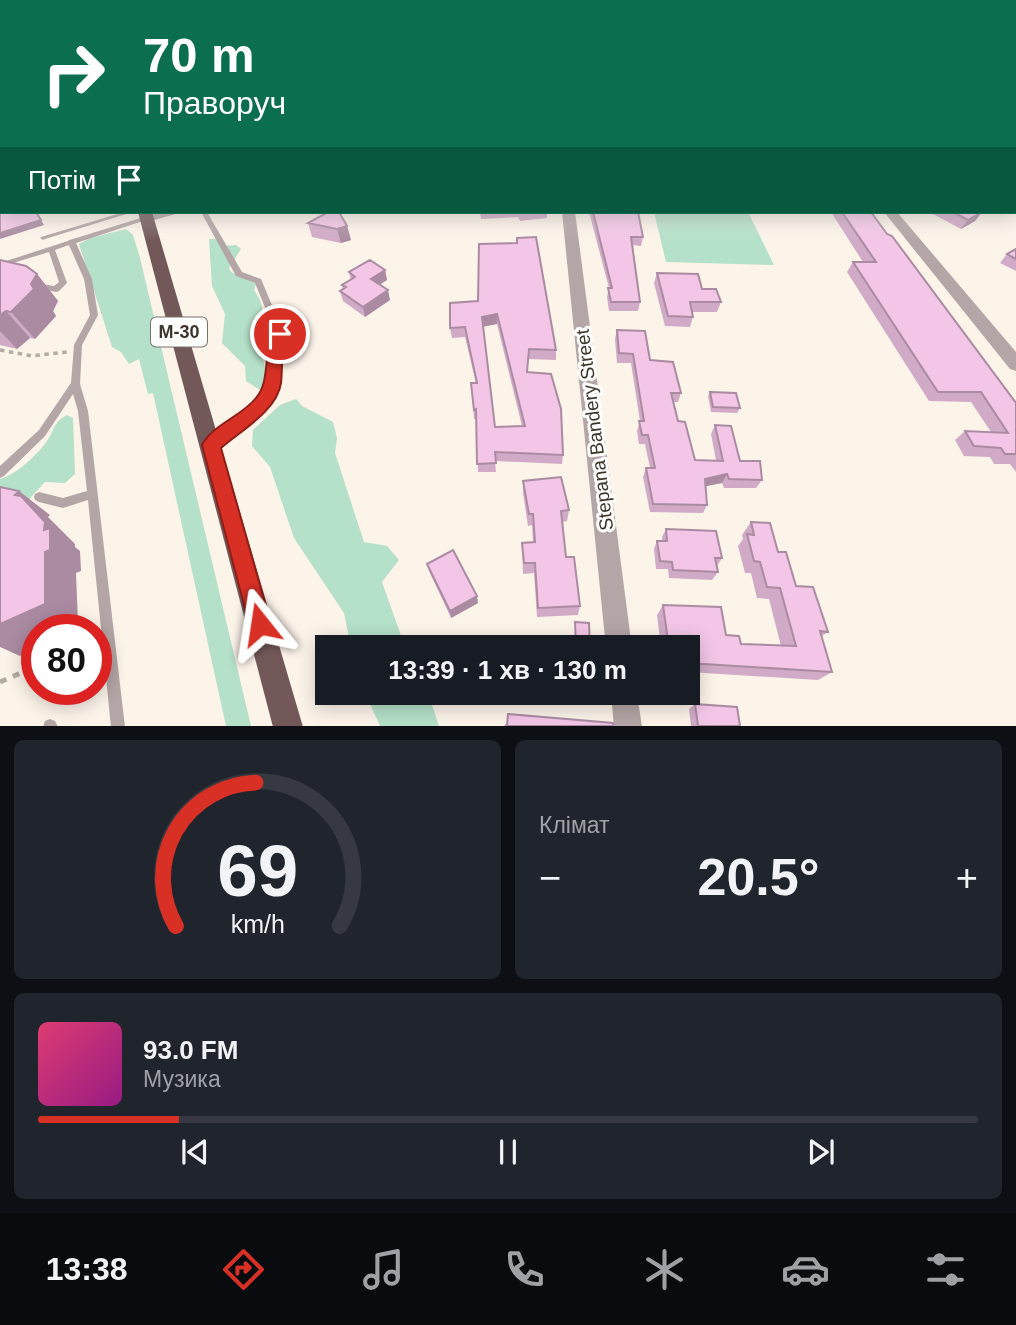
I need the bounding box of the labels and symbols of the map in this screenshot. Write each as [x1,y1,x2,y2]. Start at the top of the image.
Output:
pin [250,304,310,364]
road number: М-30 [151,318,207,346]
street label: Stepana Bandery Street [572,327,617,532]
position arrow [223,587,297,661]
speed limit sign: 80 [21,614,112,705]

